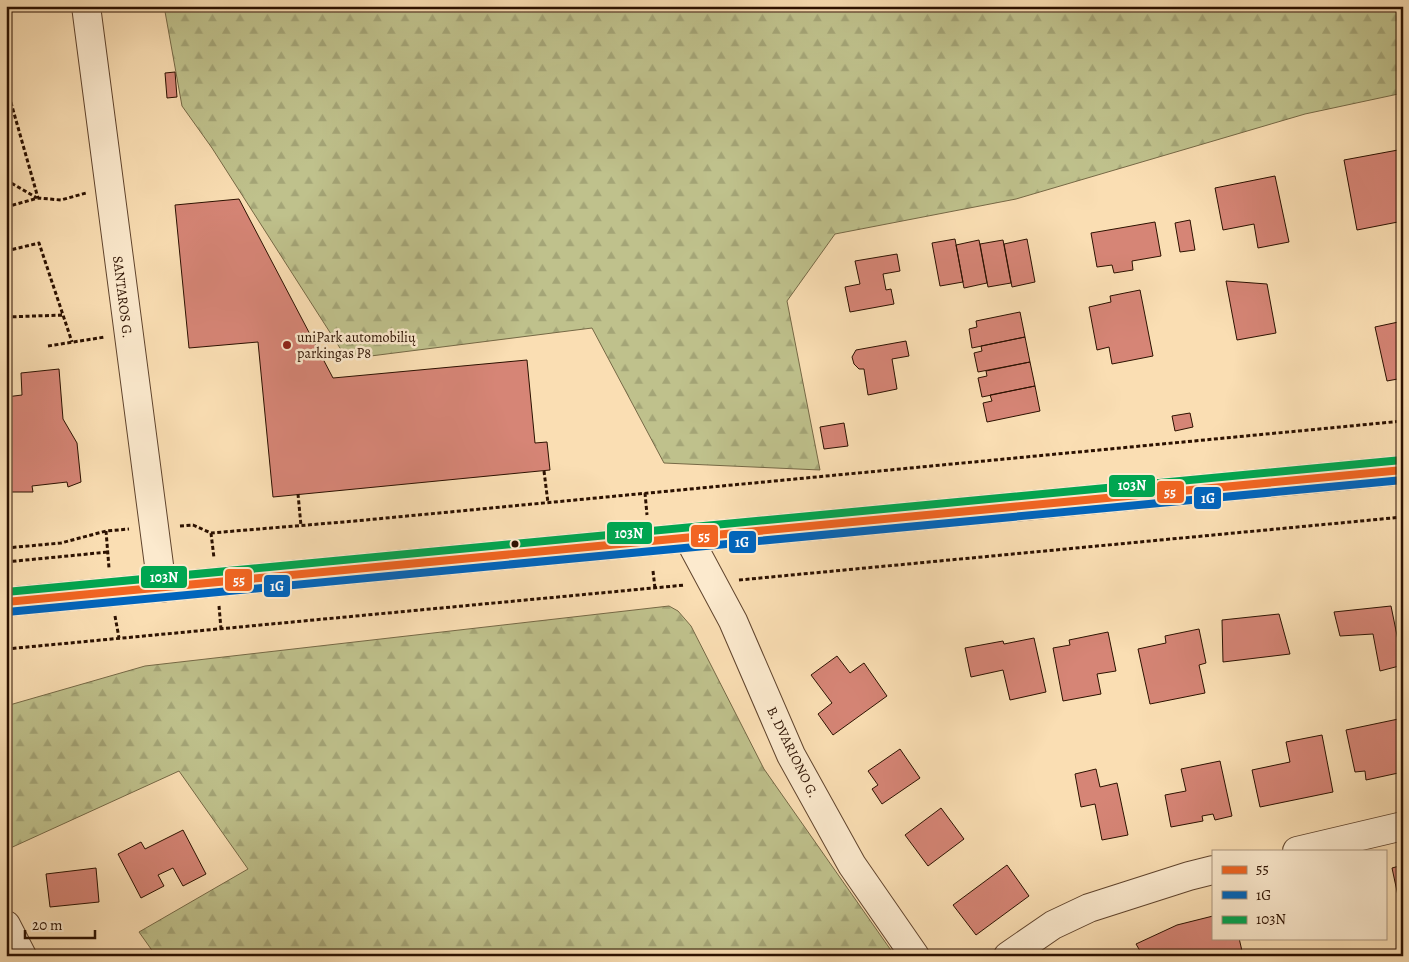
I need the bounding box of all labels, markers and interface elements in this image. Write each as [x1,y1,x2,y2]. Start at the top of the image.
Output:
street label: SANTAROS G. [108,255,137,339]
place label: uniPark automobilių parkingas P8 [297,328,416,363]
marker: uniPark automobilių parkingas P8 [281,339,293,351]
line badge: 103N [1108,474,1156,498]
text: 103N [1118,476,1146,495]
line badge: 55 [1156,480,1185,504]
text: 55 [1164,483,1176,502]
line badge: 1G [1193,486,1222,510]
text: 1G [1201,489,1215,508]
line badge: 103N [606,521,653,545]
text: 103N [615,524,643,543]
line badge: 55 [690,524,719,548]
text: 55 [698,527,710,546]
line badge: 1G [728,530,757,554]
text: 1G [735,533,749,552]
unlabelled marker [510,539,520,549]
line badge: 103N [140,565,188,589]
text: 103N [150,568,178,587]
line badge: 55 [224,568,253,592]
text: 55 [233,571,245,590]
line badge: 1G [263,574,291,598]
text: 1G [270,577,284,596]
street label: B. DVARIONO G. [762,703,823,801]
legend [1212,850,1386,940]
text: 55 [1256,859,1269,879]
text: 1G [1256,885,1271,905]
scale bar [25,907,95,939]
text: 103N [1256,909,1286,929]
text: 20 m [32,915,63,935]

